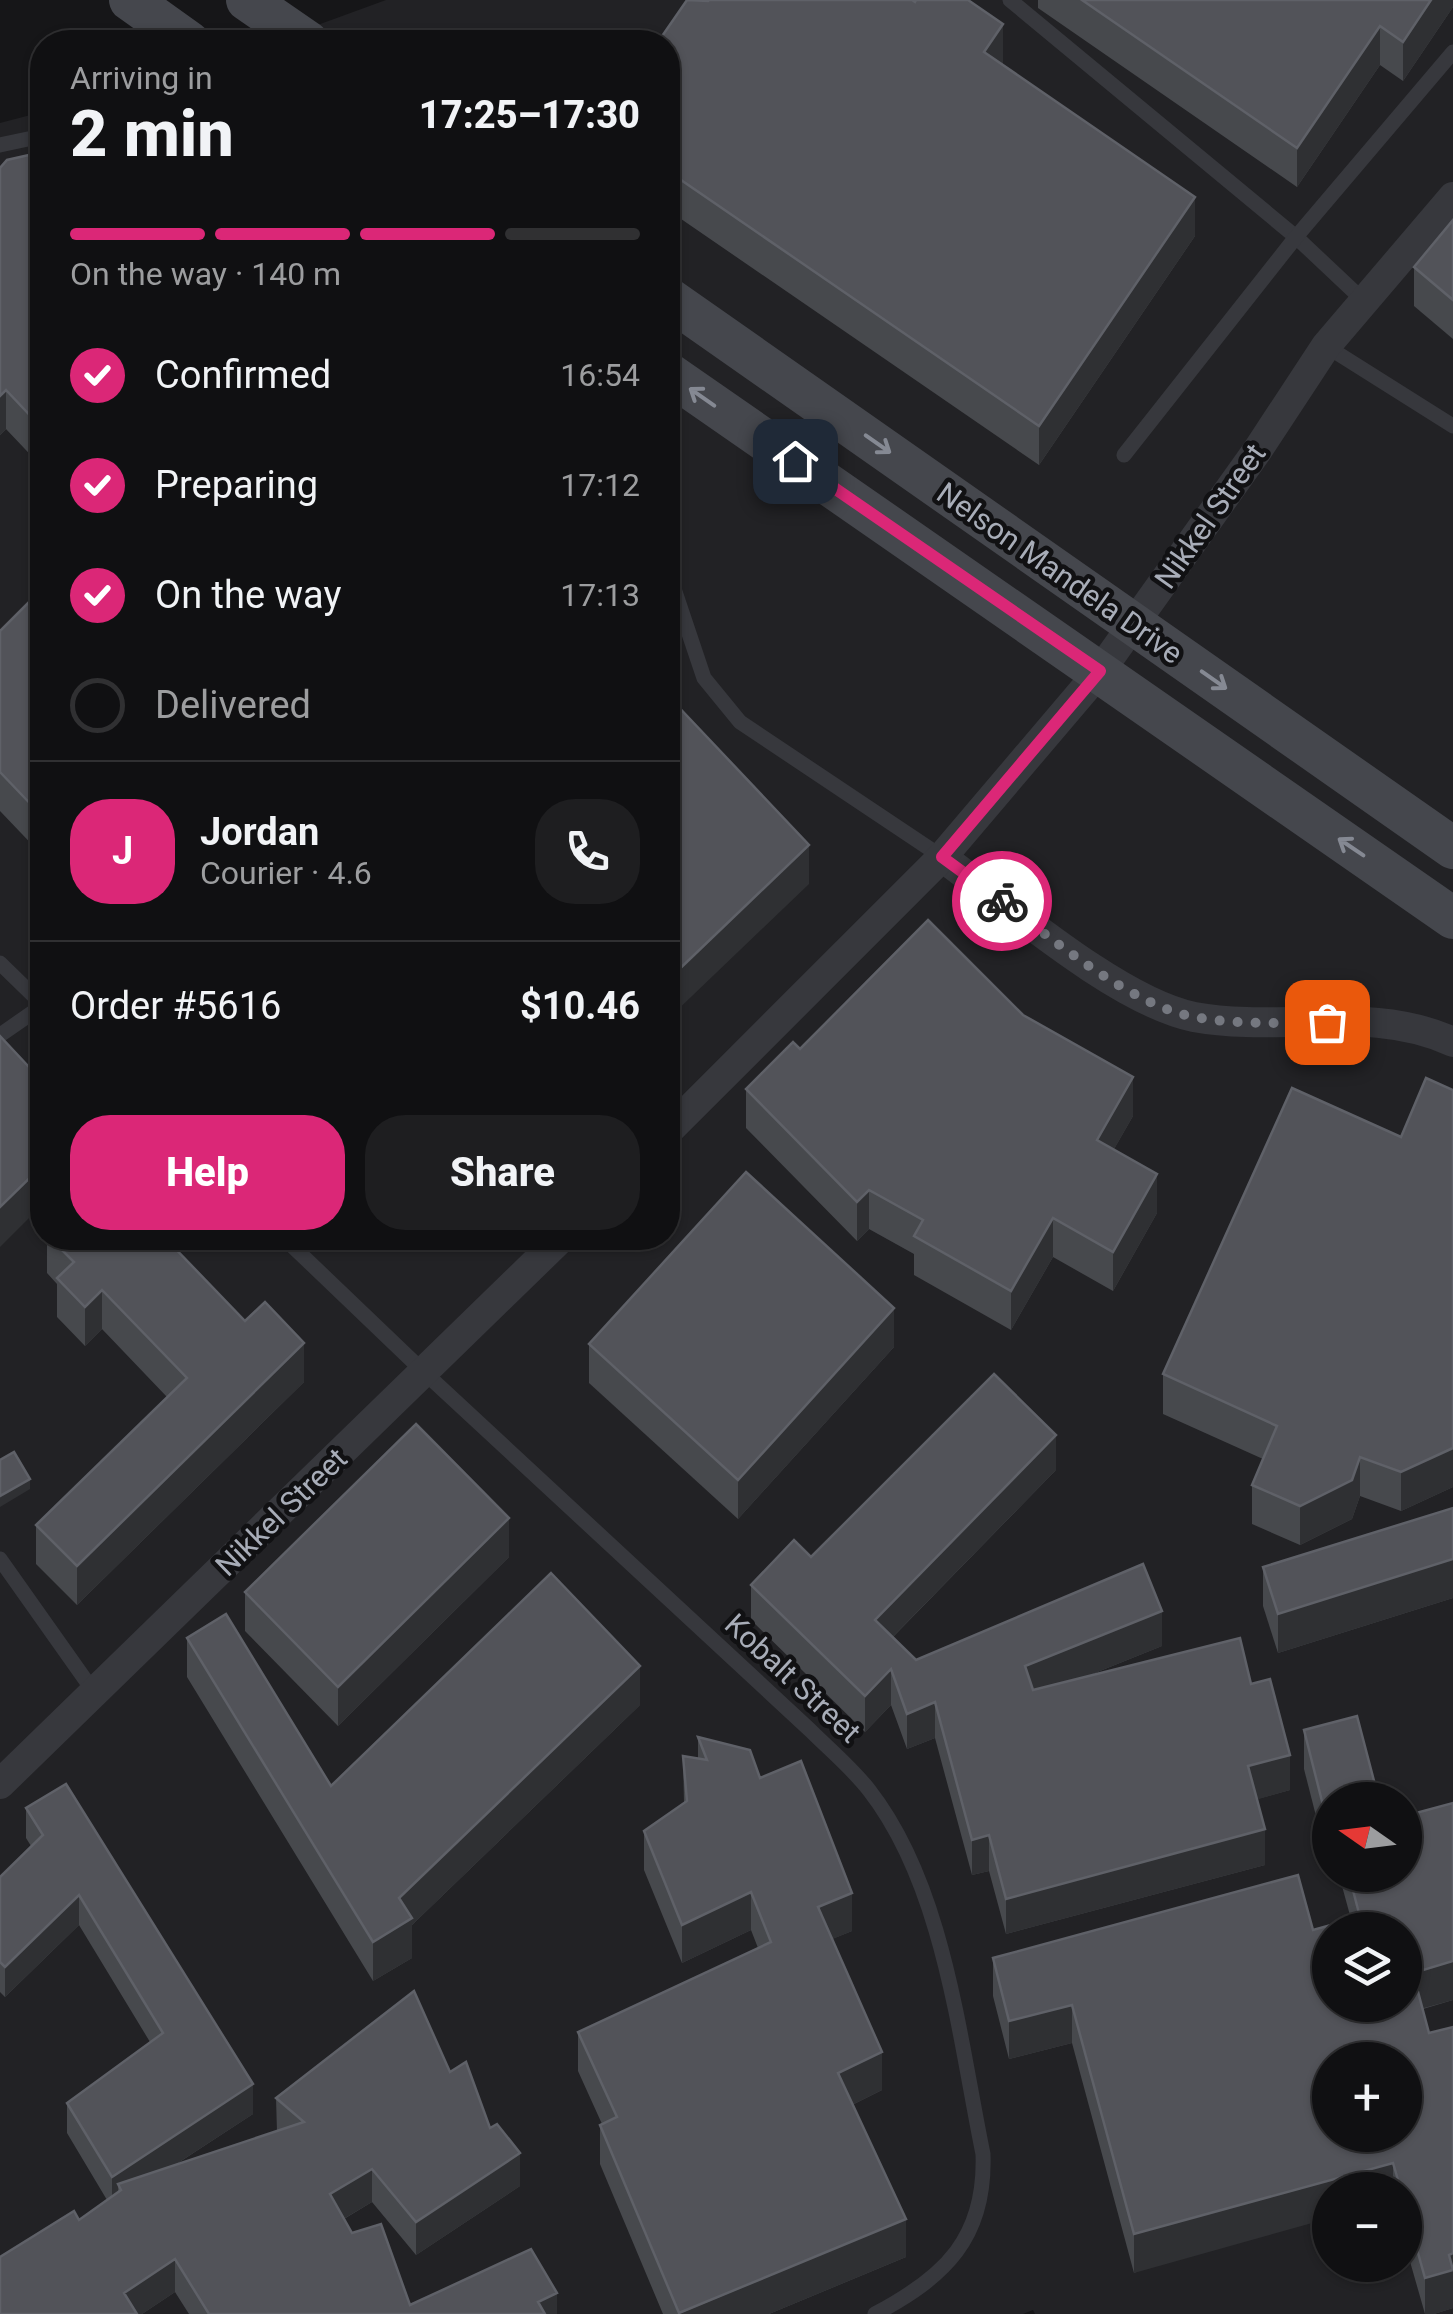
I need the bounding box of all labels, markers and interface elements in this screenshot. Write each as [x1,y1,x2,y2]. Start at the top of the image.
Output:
text: Arriving in [70,59,213,97]
text: 17:25–17:30 [419,93,640,137]
text: 2 min [70,96,234,172]
text: On the way · 140 m [70,255,341,293]
icon: check [70,348,125,403]
text: Confirmed [155,353,331,397]
text: 16:54 [560,356,640,394]
one-way arrow [689,387,717,408]
pin [753,419,838,504]
one-way arrow [864,433,891,454]
icon: home [768,434,823,489]
street label: Nikkel Street [1147,437,1273,595]
icon: check [70,458,125,513]
text: Preparing [155,463,318,507]
text: 17:12 [560,466,640,504]
street label: Nelson Mandela Drive [931,475,1189,671]
icon: check [70,568,125,623]
text: On the way [155,573,341,617]
text: 17:13 [560,576,640,614]
one-way arrow [1199,669,1227,690]
text: Delivered [155,683,311,727]
button: phone [535,799,640,904]
text: Jordan [200,810,319,854]
text: J [112,829,133,873]
one-way arrow [1338,837,1365,858]
courier [952,851,1052,951]
text: Courier · 4.6 [200,854,372,892]
icon: bike [975,874,1030,929]
pin [1285,980,1370,1065]
text: Order #5616 [70,984,281,1028]
text: $10.46 [520,984,640,1028]
icon: bag [1300,995,1355,1050]
button: Help [70,1115,345,1230]
button: Share [365,1115,640,1230]
street label: Nikkel Street [208,1441,354,1583]
street label: Kobalt Street [718,1606,868,1750]
north arrow [1312,1782,1422,1892]
map controls [1312,1782,1422,2282]
button: layers [1312,1912,1422,2022]
button: + [1312,2042,1422,2152]
button: − [1312,2172,1422,2282]

